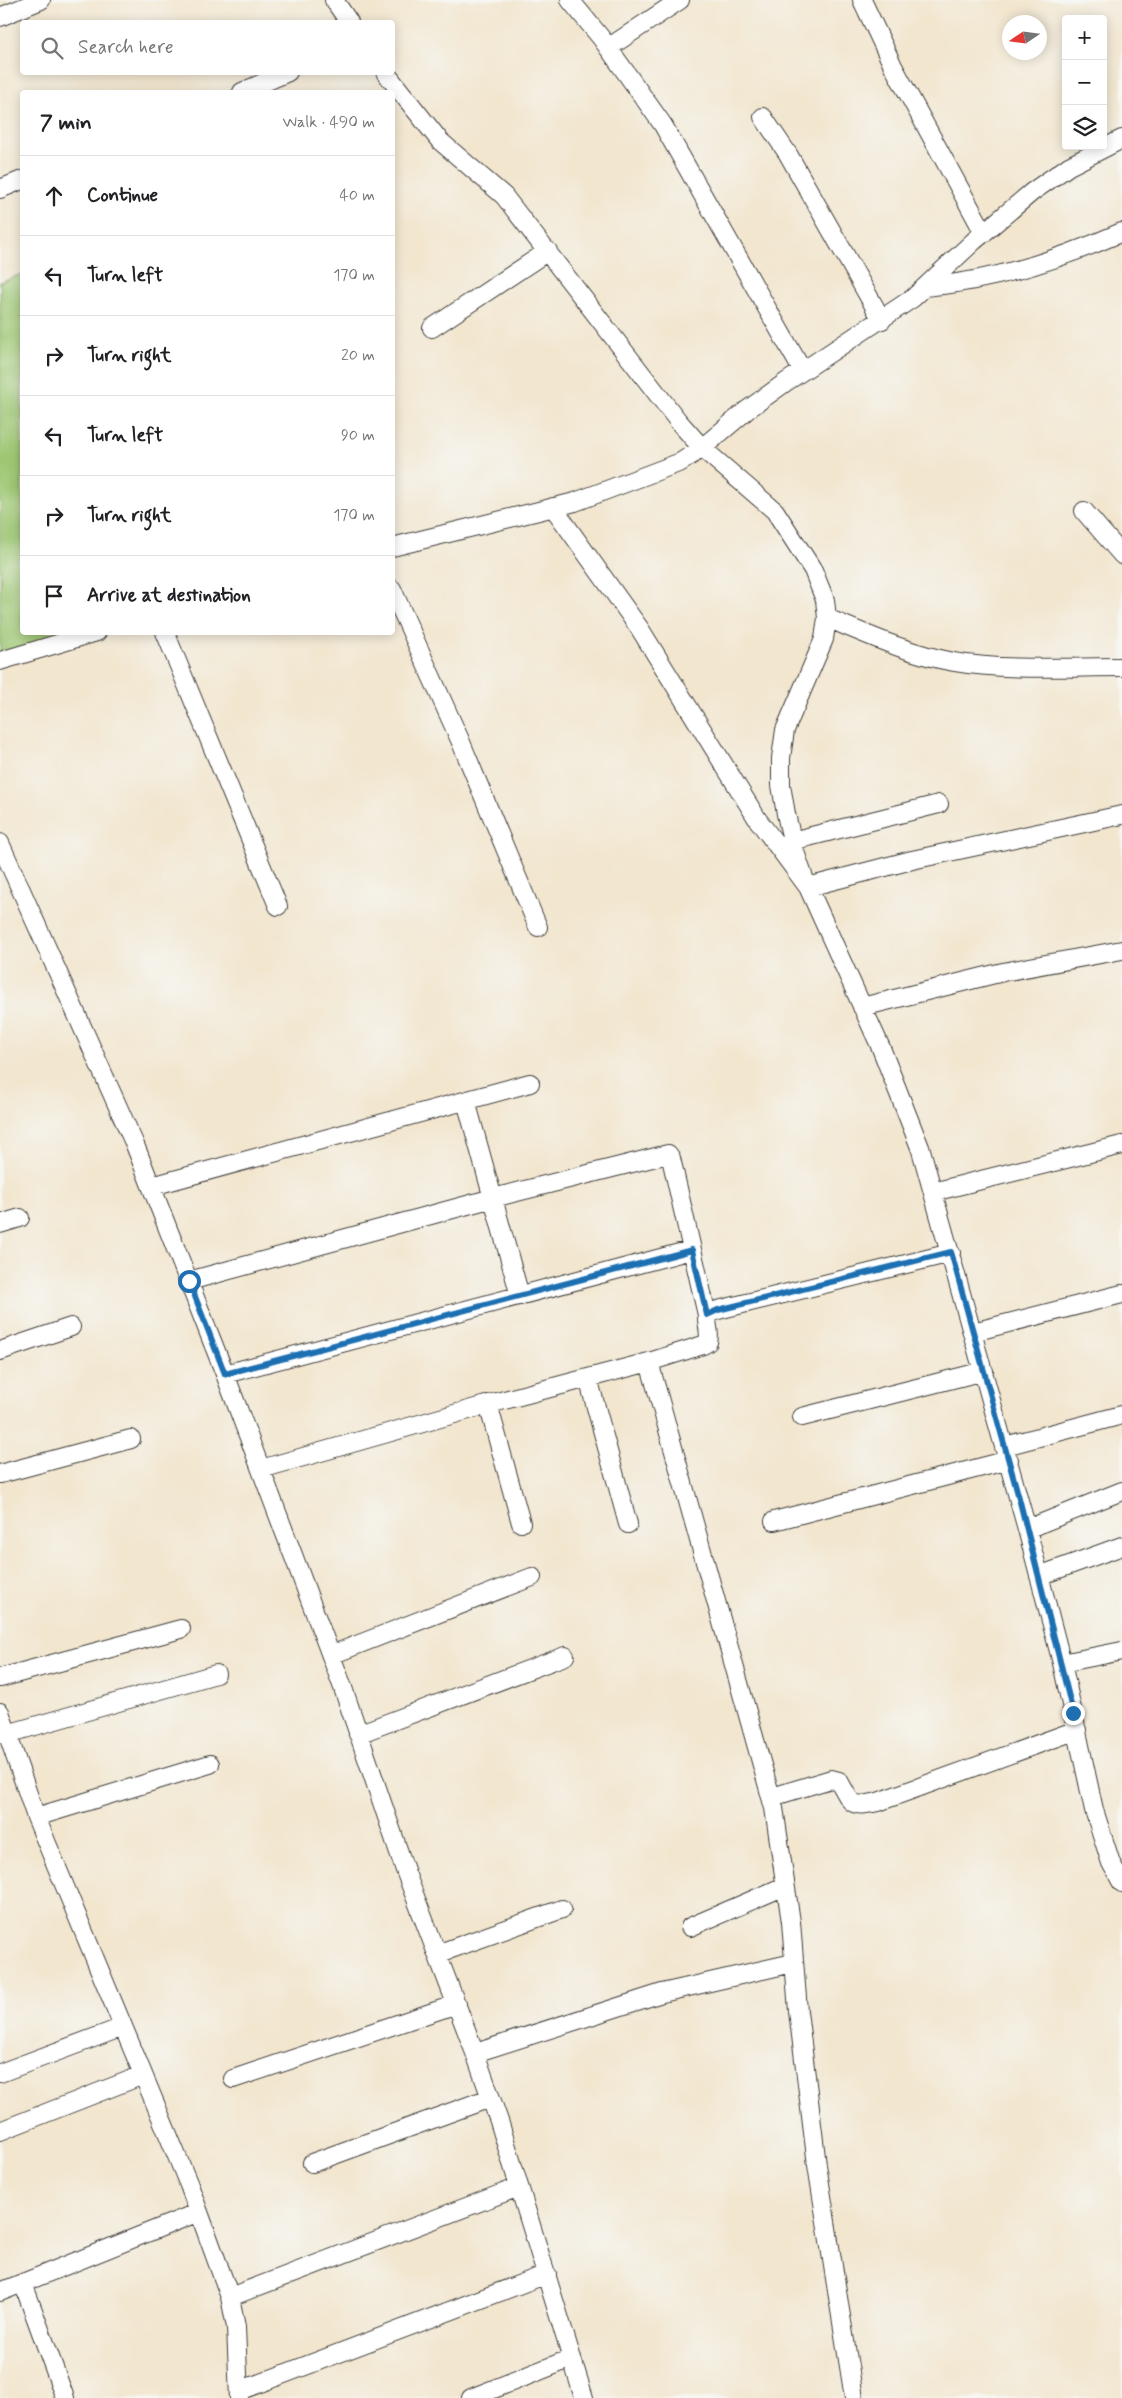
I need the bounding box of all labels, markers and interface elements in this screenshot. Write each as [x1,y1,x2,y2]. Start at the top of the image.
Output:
north arrow [1002,15,1047,60]
map controls [1062,15,1107,150]
button: + [1062,15,1107,60]
search box [20,20,395,75]
icon: search [38,34,66,62]
text: Search here [78,35,174,60]
button: − [1062,60,1107,105]
button: layers [1062,105,1107,150]
text: 7 min [40,109,92,137]
text: Walk · 490 m [283,112,375,133]
icon: ahead [40,182,68,210]
text: Continue [87,183,158,208]
text: 40 m [339,185,375,206]
icon: left [40,262,68,290]
text: Turn left [87,263,163,288]
text: 170 m [333,265,375,286]
icon: right [40,342,68,370]
text: Turn right [87,343,171,368]
text: 20 m [341,345,375,366]
icon: left [40,422,68,450]
text: Turn left [87,423,163,448]
text: 90 m [341,425,375,446]
icon: right [40,502,68,530]
text: Turn right [87,503,171,528]
text: 170 m [333,505,375,526]
icon: arrive [40,582,68,610]
text: Arrive at destination [87,583,251,608]
route start [178,1270,201,1293]
route end [1062,1702,1085,1725]

